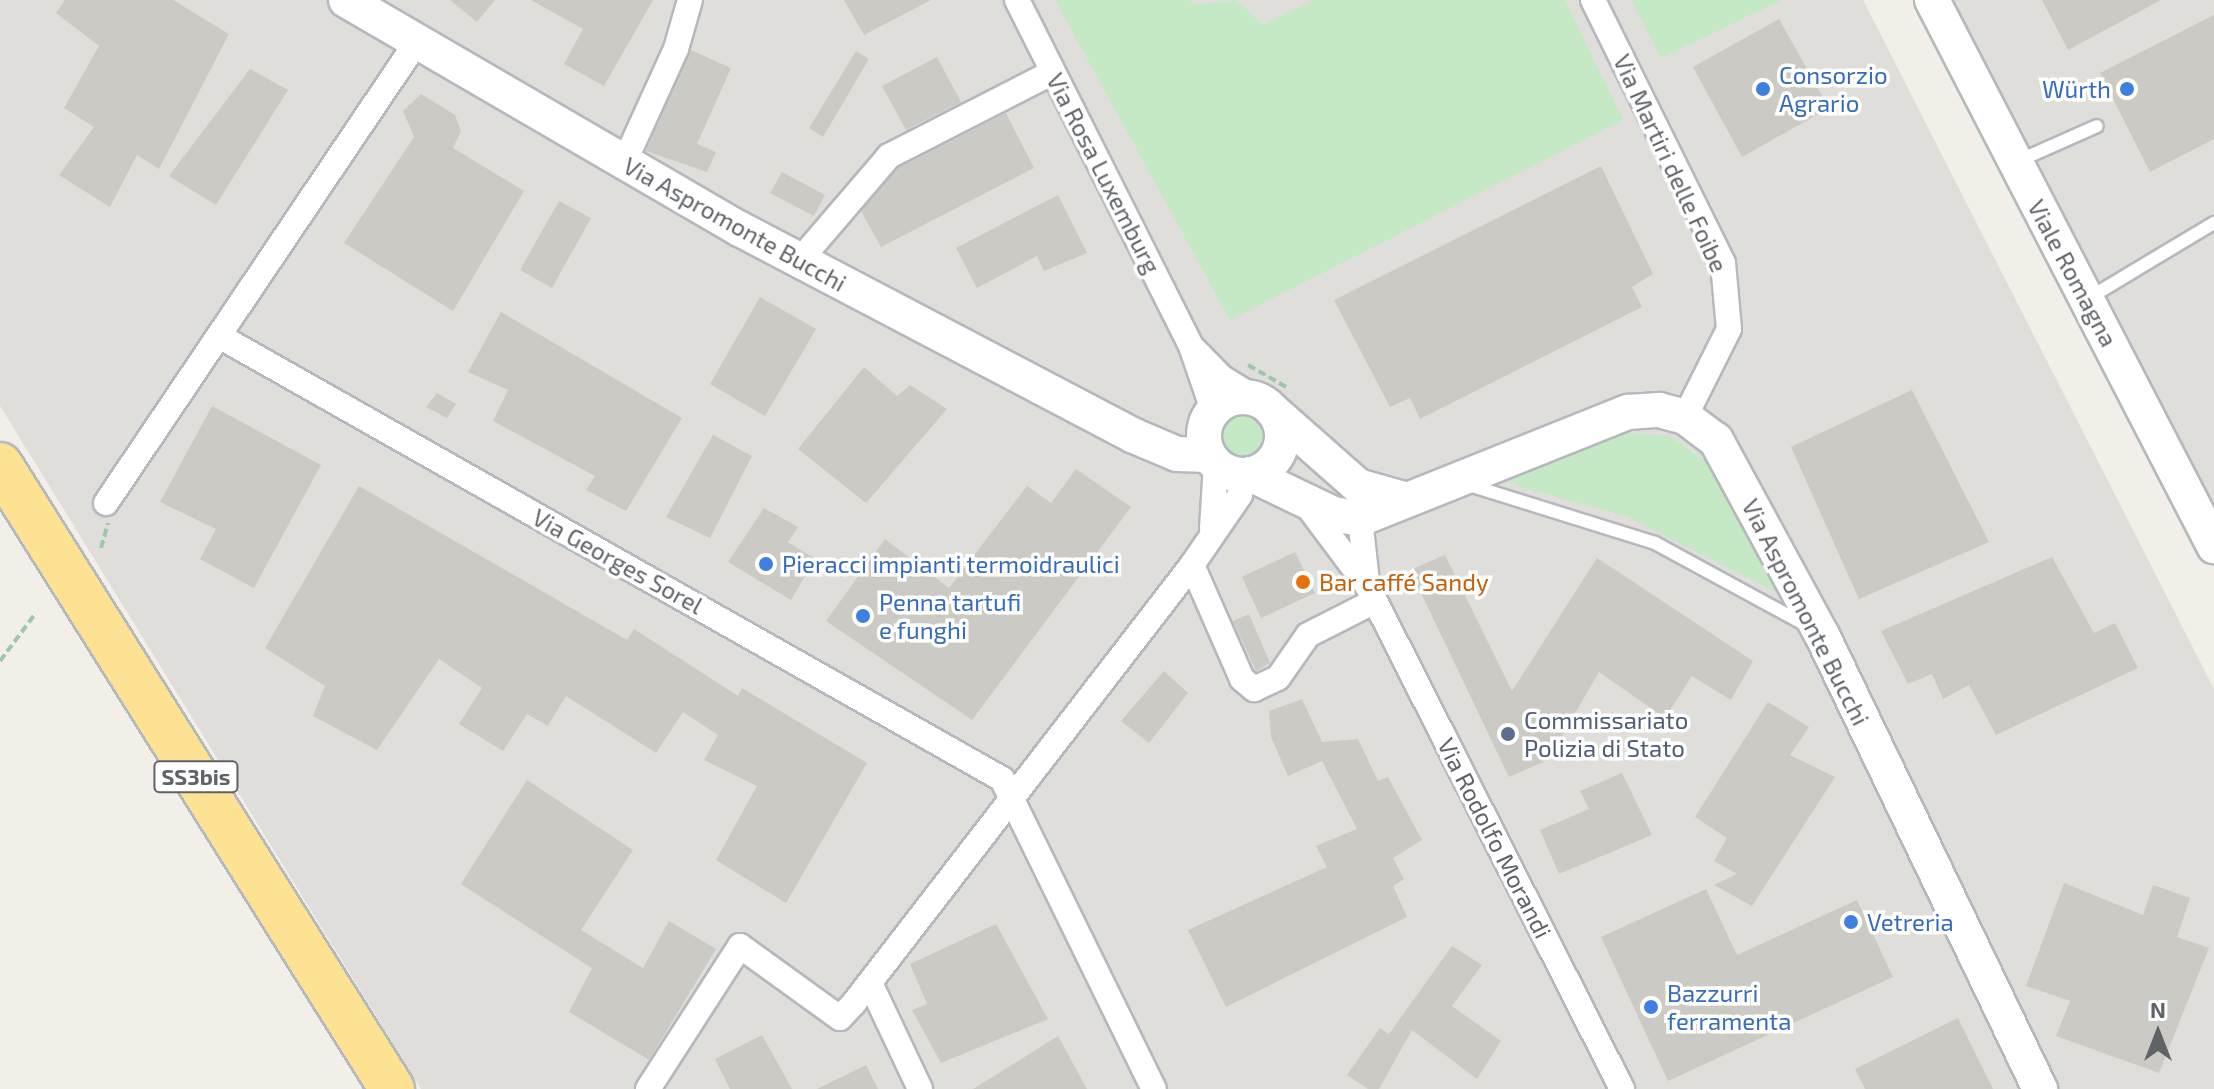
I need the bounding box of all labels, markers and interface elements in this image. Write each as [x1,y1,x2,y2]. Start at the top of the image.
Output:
street label: Via Martiri delle Foibe [1608,50,1734,276]
place label: Consorzio Agrario [1779,61,1888,117]
street label: Via Rosa Luxemburg [1041,68,1167,278]
place label: Würth [2042,75,2111,103]
marker: Consorzio Agrario [1754,80,1772,98]
marker: Würth [2118,80,2136,98]
street label: Via Aspromonte Bucchi [618,151,852,297]
street label: Viale Romagna [2022,195,2124,351]
street label: Via Aspromonte Bucchi [1736,494,1876,730]
street label: Via Georges Sorel [528,502,708,620]
place label: Pieracci impianti termoidraulici [782,550,1120,578]
marker: Pieracci impianti termoidraulici [757,555,775,573]
place label: Bar caffé Sandy [1319,568,1489,596]
marker: Bar caffé Sandy [1294,573,1312,591]
place label: Penna tartufi e funghi [879,588,1022,644]
marker: Penna tartufi e funghi [854,607,872,625]
place label: Commissariato Polizia di Stato [1524,706,1688,762]
marker: Commissariato Polizia di Stato [1499,725,1517,743]
street label: Via Rodolfo Morandi [1432,733,1558,943]
road number: SS3bis [152,759,240,795]
place label: Vetreria [1867,908,1954,936]
marker: Vetreria [1842,913,1860,931]
place label: Bazzurri ferramenta [1667,979,1791,1035]
north arrow [2118,993,2198,1073]
text: N [2150,996,2166,1022]
marker: Bazzurri ferramenta [1642,998,1660,1016]

